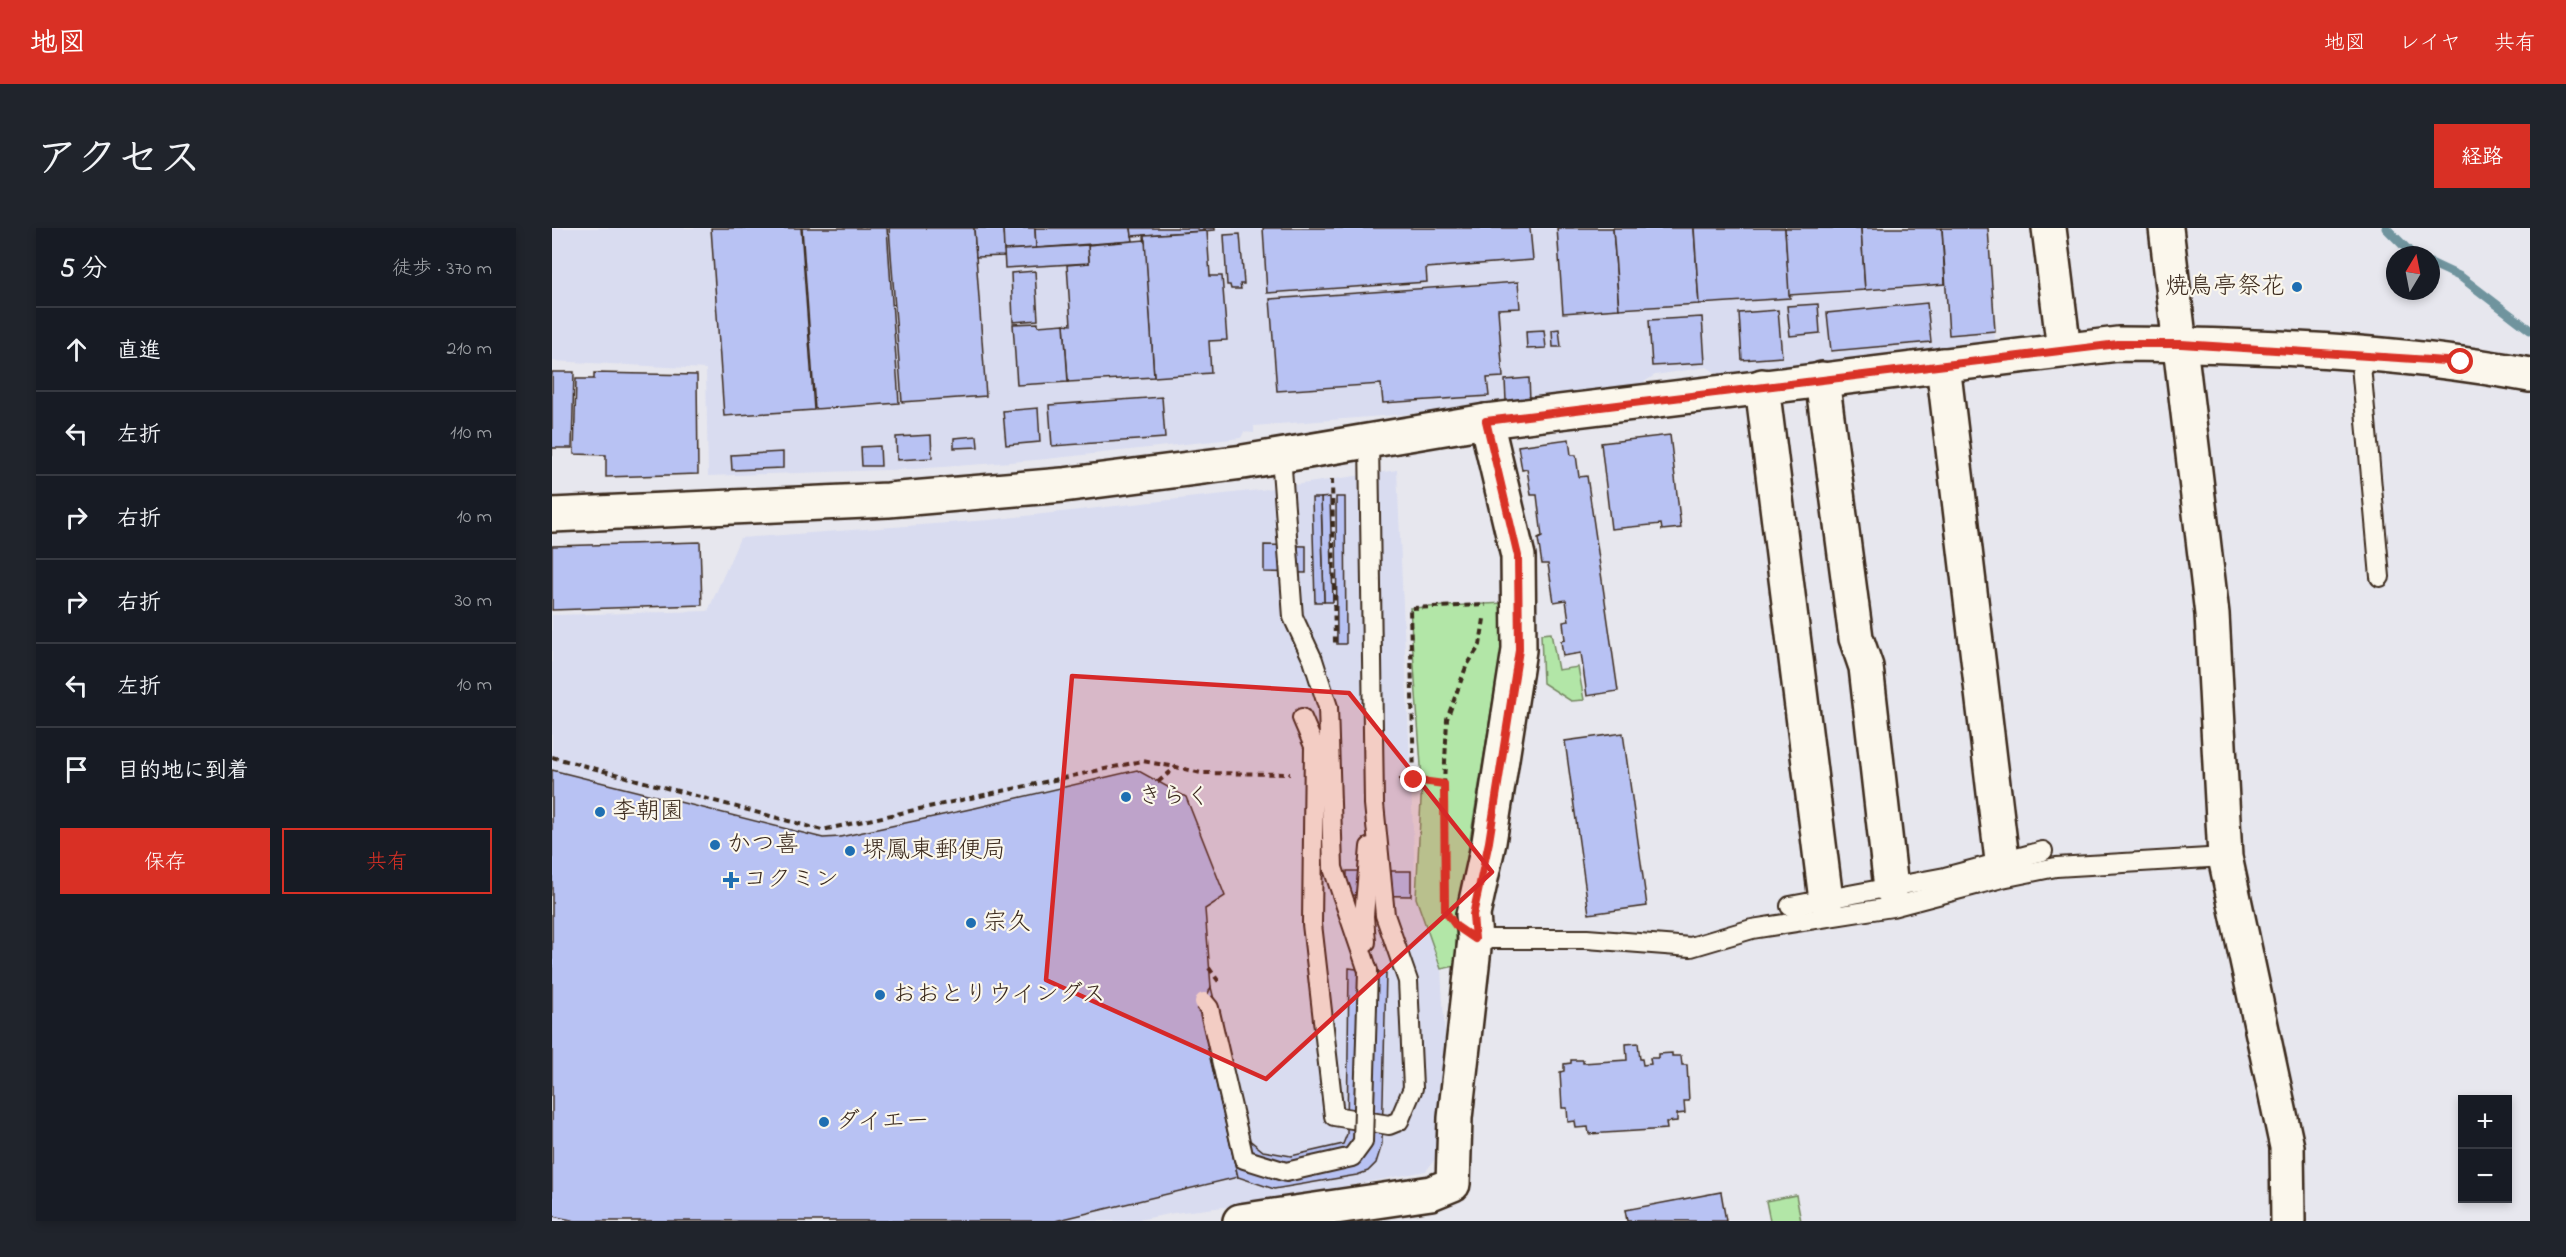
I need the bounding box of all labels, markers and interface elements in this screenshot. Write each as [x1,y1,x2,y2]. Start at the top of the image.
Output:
text: 地図 [30,24,86,65]
text: 地図 [2324,29,2366,59]
text: レイヤ [2399,29,2461,59]
text: 共有 [2494,29,2536,59]
button: 経路 [2434,124,2530,188]
text: アクセス [36,130,201,191]
north arrow [2386,246,2440,300]
text: 5 分 [60,251,107,289]
text: 徒歩 · 370 m [392,255,492,284]
place label: 焼鳥亭祭花 [2165,270,2285,305]
marker: 焼鳥亭祭花 [2290,280,2304,294]
icon: ahead [60,333,93,366]
text: 210 m [447,335,492,364]
text: 直進 [117,336,161,368]
route start [2447,348,2473,374]
icon: left [60,417,93,450]
text: 110 m [450,419,492,448]
text: 左折 [117,420,161,452]
icon: right [60,501,93,534]
text: 10 m [456,503,492,532]
text: 右折 [117,504,161,536]
icon: right [60,585,93,618]
text: 30 m [455,587,492,616]
text: 右折 [117,588,161,620]
icon: left [60,669,93,702]
text: 10 m [456,671,492,700]
text: 左折 [117,672,161,704]
icon: arrive [60,753,93,786]
text: 目的地に到着 [117,756,249,788]
route end [1400,766,1426,792]
place label: きらく [1138,780,1210,815]
marker: きらく [1119,790,1133,804]
place label: 李朝園 [612,795,684,830]
marker: 李朝園 [593,805,607,819]
button: 保存 [60,828,270,894]
button: 共有 [282,828,492,894]
place label: かつ喜 [727,828,799,863]
place label: 堺鳳東郵便局 [862,834,1006,869]
marker: かつ喜 [708,838,722,852]
marker: 堺鳳東郵便局 [843,844,857,858]
place label: コクミン [743,863,839,898]
marker: コクミン [724,873,738,887]
place label: 宗久 [983,906,1031,941]
marker: 宗久 [964,916,978,930]
place label: おおとりウイングス [892,978,1106,1013]
marker: おおとりウイングス [873,988,887,1002]
map controls [2458,1095,2512,1203]
button: + [2458,1095,2512,1149]
place label: ダイエー [836,1105,930,1140]
marker: ダイエー [817,1115,831,1129]
button: − [2458,1149,2512,1203]

